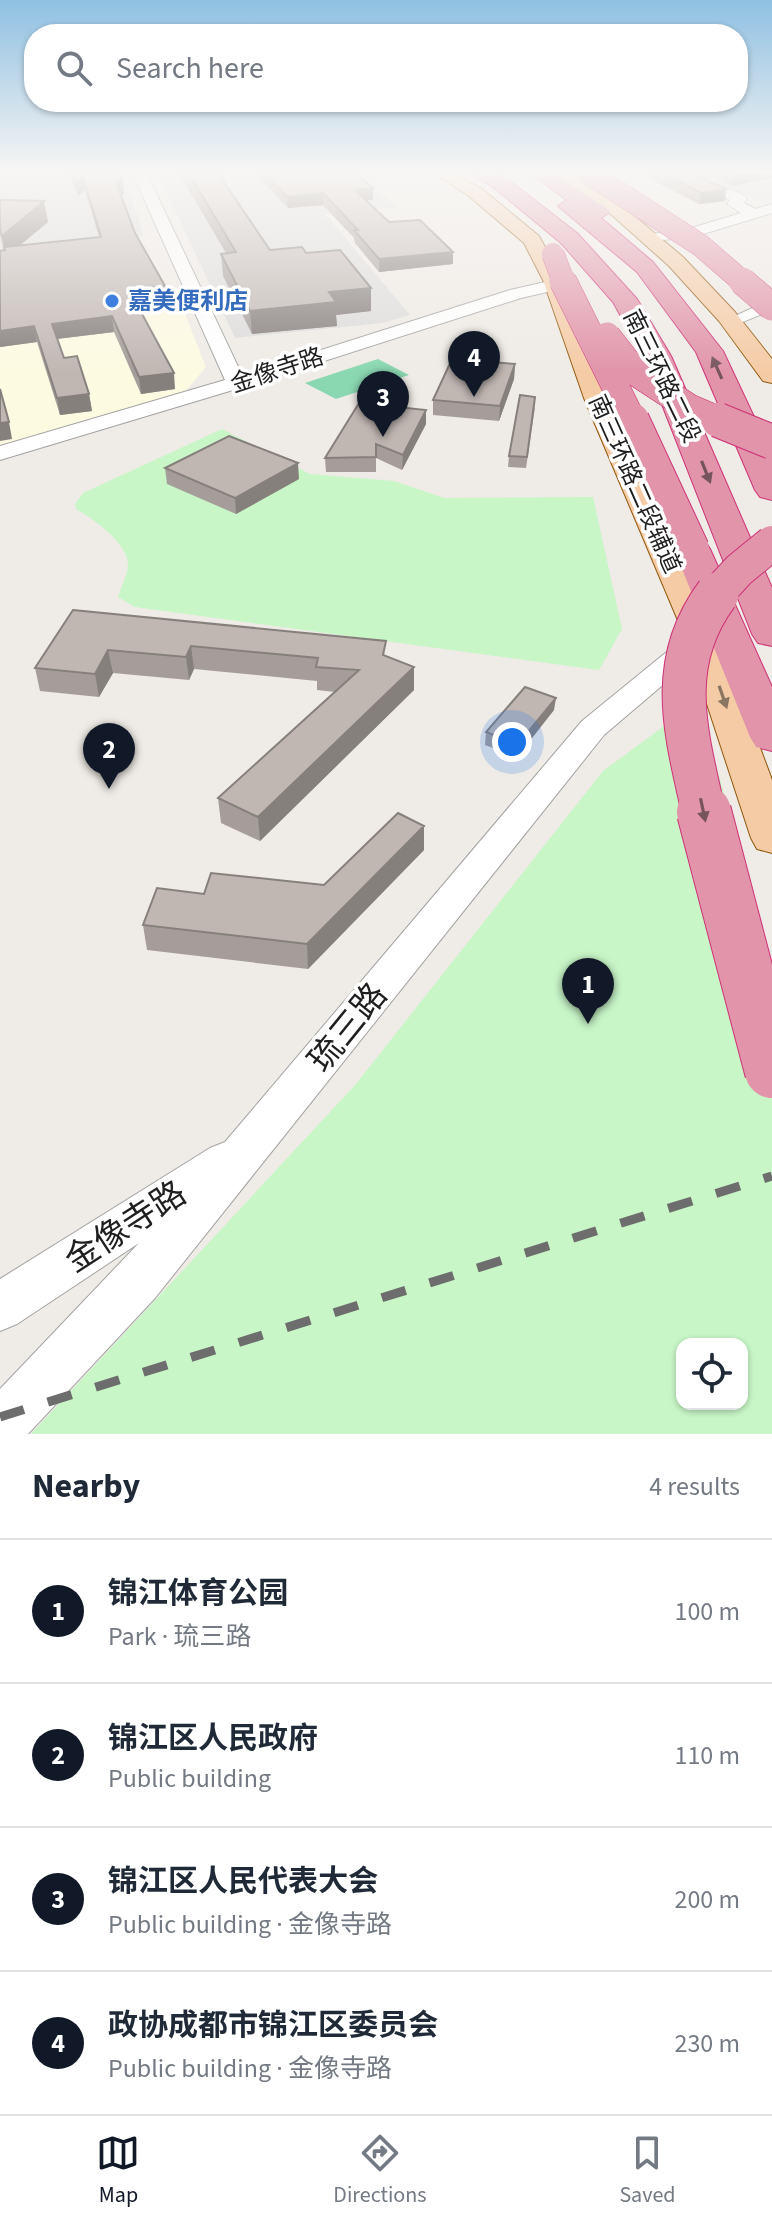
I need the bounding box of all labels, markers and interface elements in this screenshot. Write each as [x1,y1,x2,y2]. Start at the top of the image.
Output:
search box [24,24,748,112]
icon: search [52,46,96,90]
text: Search here [116,47,264,90]
place label: 嘉美便利店 [128,284,248,319]
marker: 嘉美便利店 [103,292,121,310]
street label: 南三环路二段 [614,304,709,449]
pin: 4 [448,331,500,397]
street label: 金像寺路 [226,339,328,402]
one-way arrow [710,357,723,380]
pin: 3 [357,371,409,437]
street label: 南三环路二段辅道 [580,389,690,579]
one-way arrow [700,460,713,484]
one-way arrow [718,685,730,709]
your location [492,722,532,762]
pin: 2 [83,723,135,789]
one-way arrow [697,798,709,823]
pin: 1 [562,958,614,1024]
street label: 琉三路 [297,973,399,1083]
street label: 金像寺路 [55,1170,196,1285]
map controls [676,1338,748,1410]
button: locate [676,1338,748,1410]
text: Nearby [32,1462,140,1511]
text: 4 results [649,1468,740,1505]
text: 锦江体育公园 [108,1572,288,1615]
text: 1 [51,1593,65,1630]
text: 100 m [674,1593,740,1630]
text: Park · 琉三路 [108,1618,251,1655]
text: 锦江区人民政府 [108,1717,318,1760]
text: 2 [51,1737,65,1774]
text: 110 m [674,1737,740,1774]
text: Public building [108,1760,271,1797]
text: 锦江区人民代表大会 [108,1860,378,1903]
text: 3 [51,1881,65,1918]
text: 200 m [674,1881,740,1918]
text: Public building · 金像寺路 [108,1906,392,1943]
text: 政协成都市锦江区委员会 [108,2004,438,2047]
text: 4 [51,2025,65,2062]
text: 230 m [674,2025,740,2062]
text: Public building · 金像寺路 [108,2050,392,2087]
tab: Map [96,2131,140,2211]
tab: Directions [333,2131,426,2211]
tab: Saved [619,2131,676,2211]

